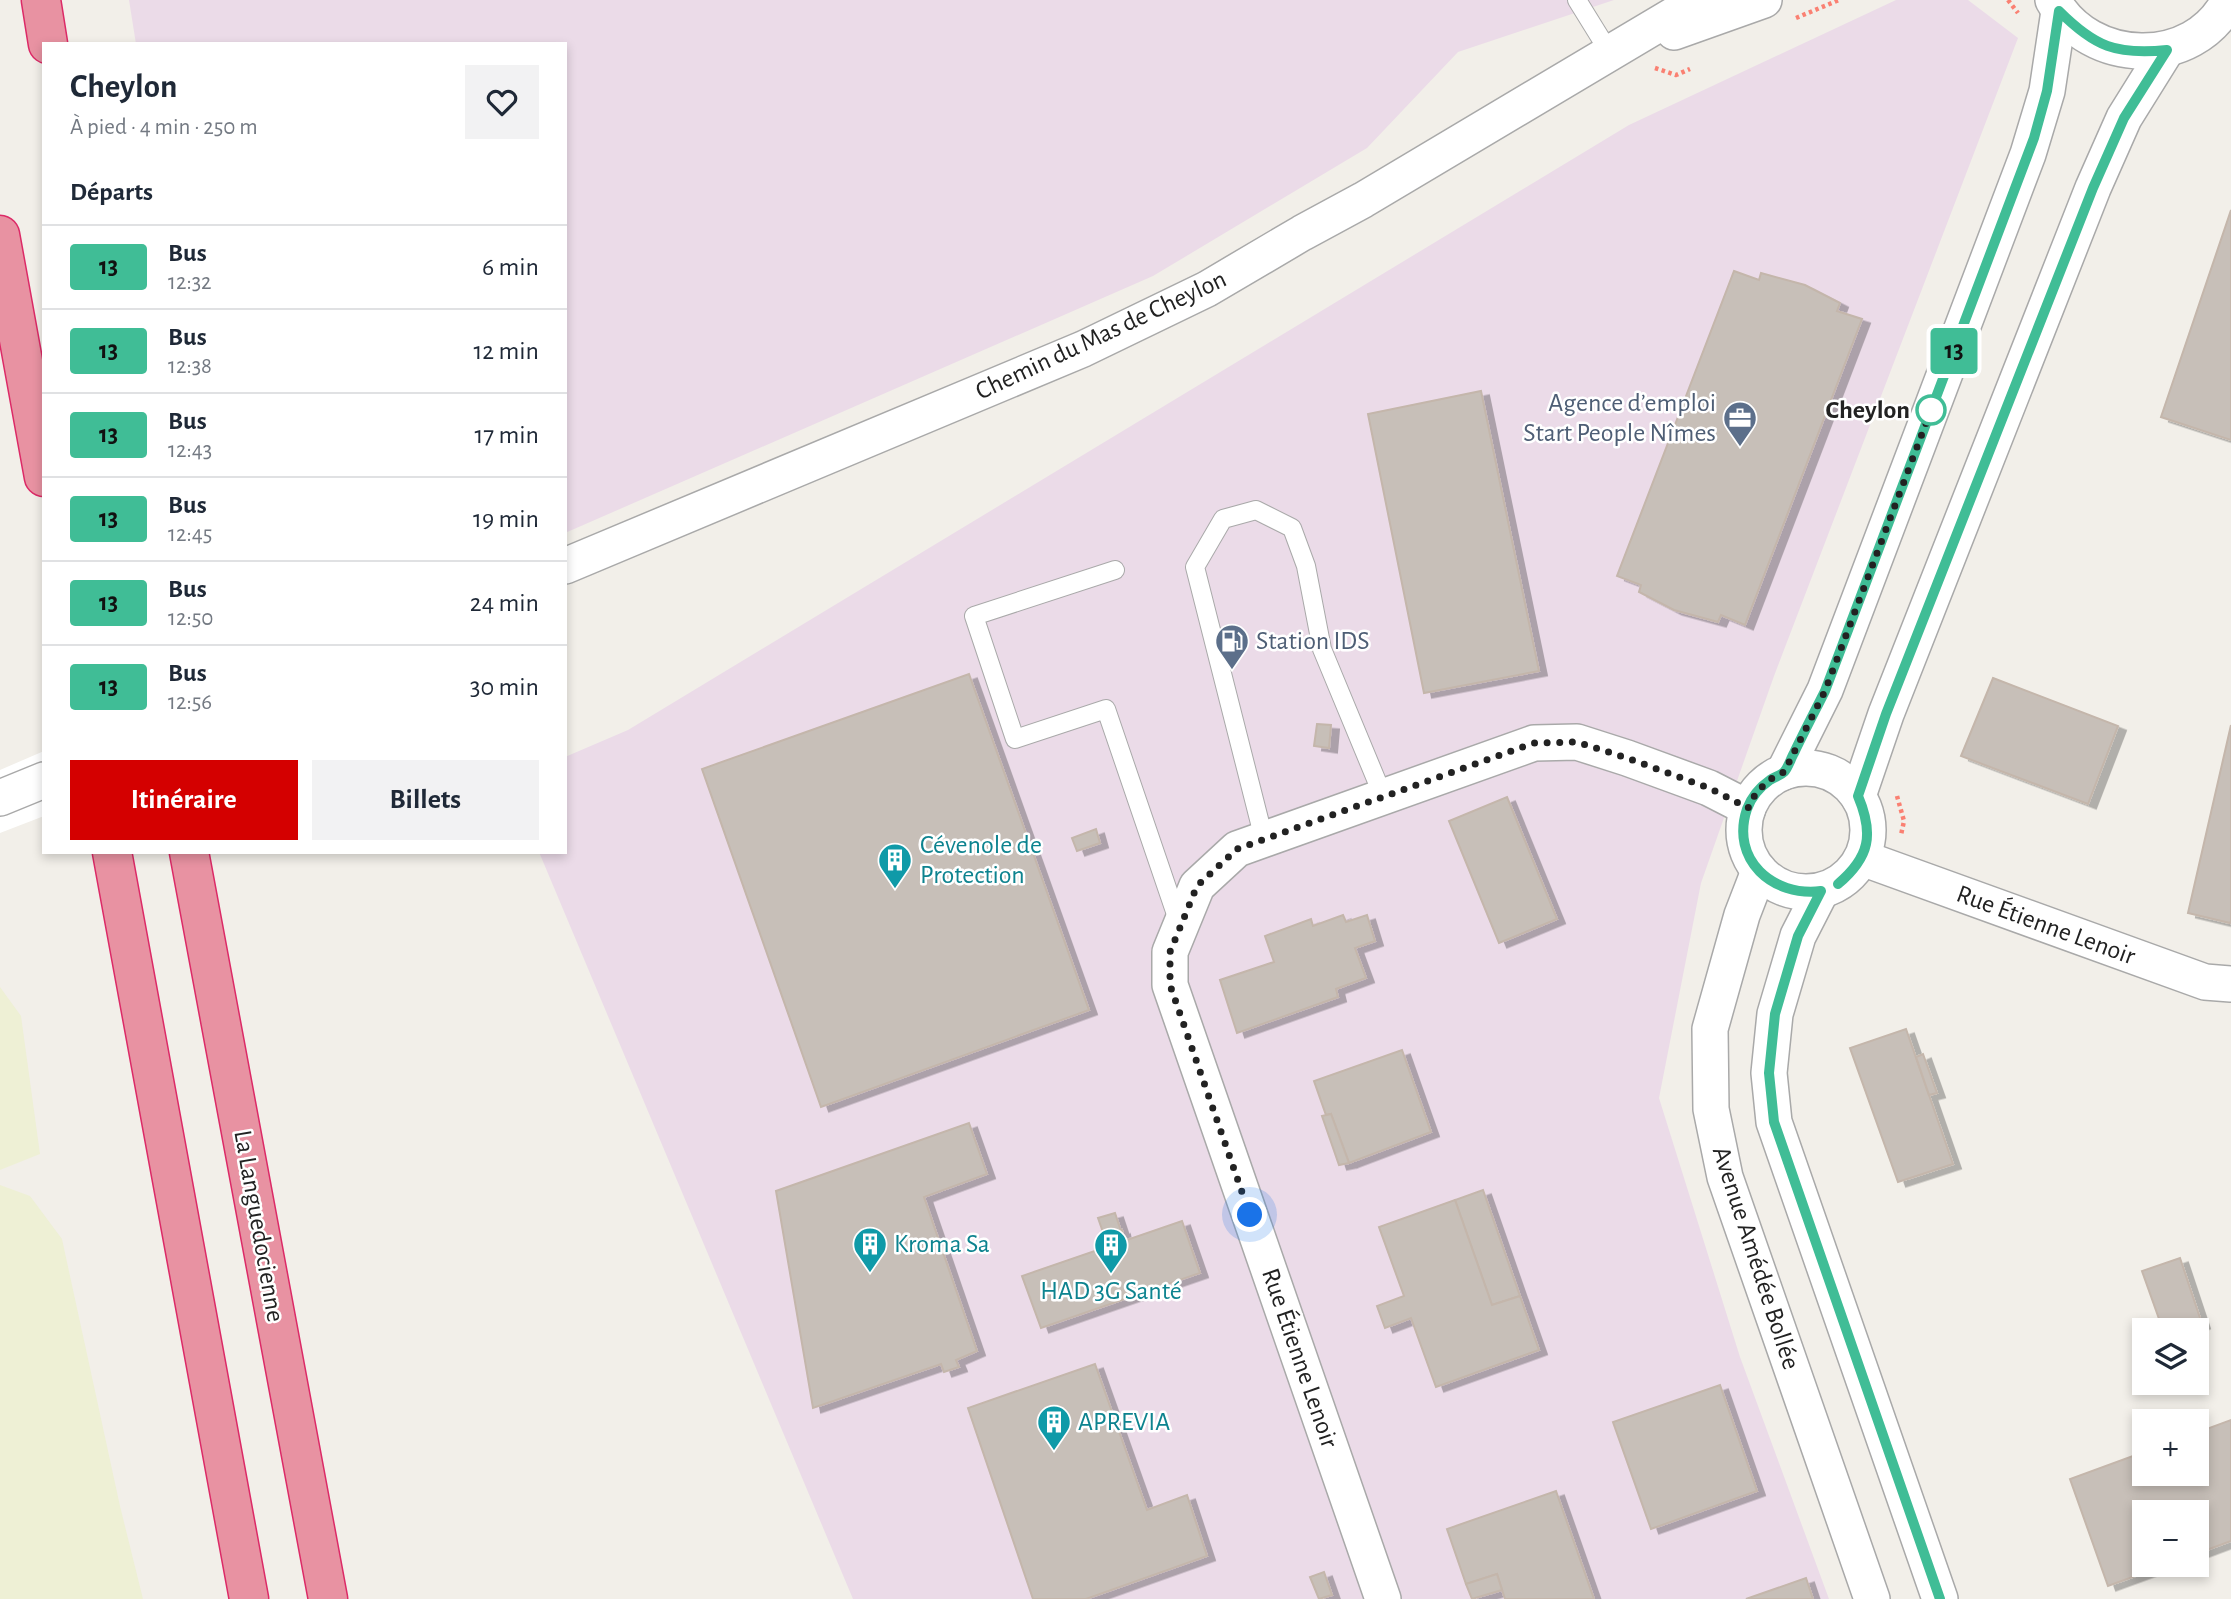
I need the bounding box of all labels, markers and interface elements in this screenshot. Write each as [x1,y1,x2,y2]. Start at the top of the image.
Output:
button: heart [465,65,539,139]
text: Cheylon [70,71,177,104]
text: À pied · 4 min · 250 m [70,116,258,139]
text: Départs [70,179,153,205]
text: Bus [168,240,207,266]
text: 6 min [482,254,539,280]
text: 13 [99,255,118,279]
street label: Chemin du Mas de Cheylon [972,265,1230,405]
text: 12:32 [168,271,212,294]
text: Bus [168,324,207,350]
line badge: 13 [1923,328,1986,374]
text: 12 min [473,338,539,364]
text: 13 [99,339,118,363]
text: 13 [1945,339,1963,363]
text: 12:38 [168,355,212,378]
place label: Agence d’emploi Start People Nîmes [1523,390,1716,446]
marker: Cheylon [1916,395,1946,425]
place label: Cheylon [1825,397,1910,423]
office icon: Agence d’emploi Start People Nîmes [1721,399,1759,448]
text: Bus [168,408,207,434]
text: 17 min [474,422,539,448]
text: 13 [99,423,118,447]
text: 12:43 [168,439,212,462]
text: Bus [168,492,207,518]
text: 19 min [473,506,539,532]
text: 13 [99,507,118,531]
text: 12:45 [168,523,212,546]
text: Bus [168,576,207,602]
text: 24 min [470,590,539,616]
text: 13 [99,591,118,615]
text: 12:50 [168,607,213,630]
fuel station icon: Station IDS [1213,622,1251,671]
place label: Station IDS [1256,628,1369,654]
text: Bus [168,660,207,686]
text: 30 min [470,674,539,700]
text: 13 [99,675,118,699]
text: 12:56 [168,691,212,714]
button: Itinéraire [70,760,298,840]
button: Billets [312,760,539,840]
place label: Cévenole de Protection [920,832,1042,888]
building icon: Cévenole de Protection [876,841,914,890]
street label: Rue Étienne Lenoir [1953,879,2140,970]
street label: La Languedocienne [229,1128,289,1324]
street label: Avenue Amédée Bollée [1708,1143,1804,1373]
your location [1232,1197,1267,1232]
building icon: Kroma Sa [851,1225,889,1274]
building icon: HAD 3G Santé [1092,1226,1130,1275]
place label: Kroma Sa [894,1231,990,1257]
street label: Rue Étienne Lenoir [1257,1264,1345,1452]
place label: HAD 3G Santé [1040,1278,1182,1304]
map controls [2132,1318,2209,1577]
button: layers [2132,1318,2209,1395]
building icon: APREVIA [1035,1403,1073,1452]
place label: APREVIA [1078,1409,1170,1435]
button: + [2132,1409,2209,1486]
button: − [2132,1500,2209,1577]

